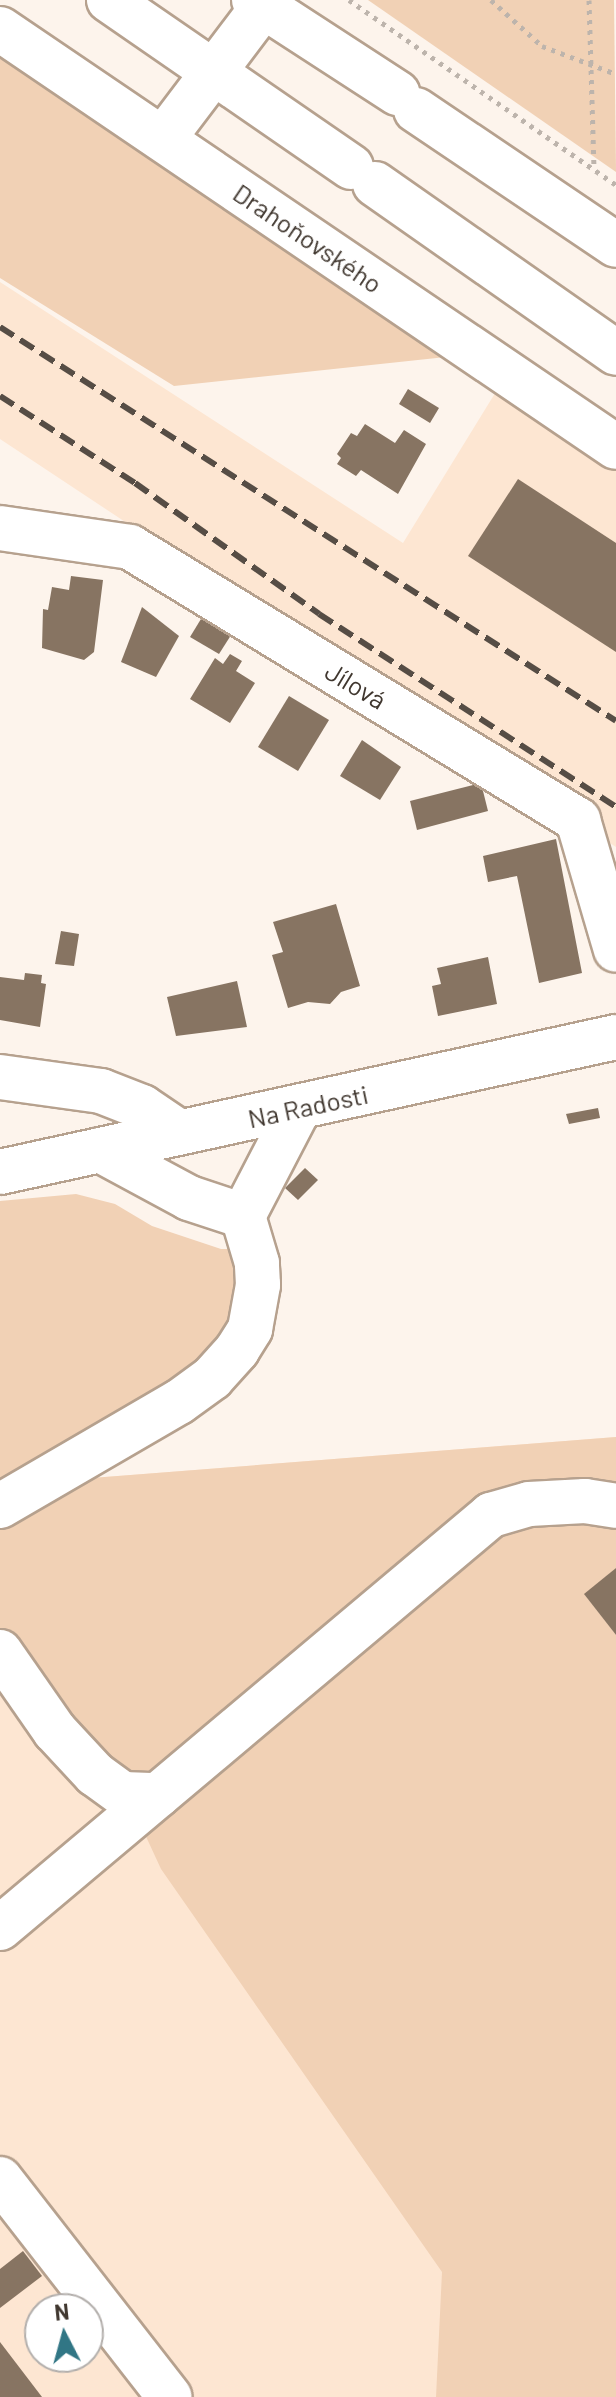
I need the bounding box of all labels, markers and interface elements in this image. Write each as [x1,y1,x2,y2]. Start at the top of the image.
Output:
street label: Drahoňovského [228,177,388,299]
street label: Jílová [320,655,392,715]
street label: Na Radosti [245,1078,371,1134]
north arrow [24,2293,104,2373]
text: N [53,2297,70,2325]

